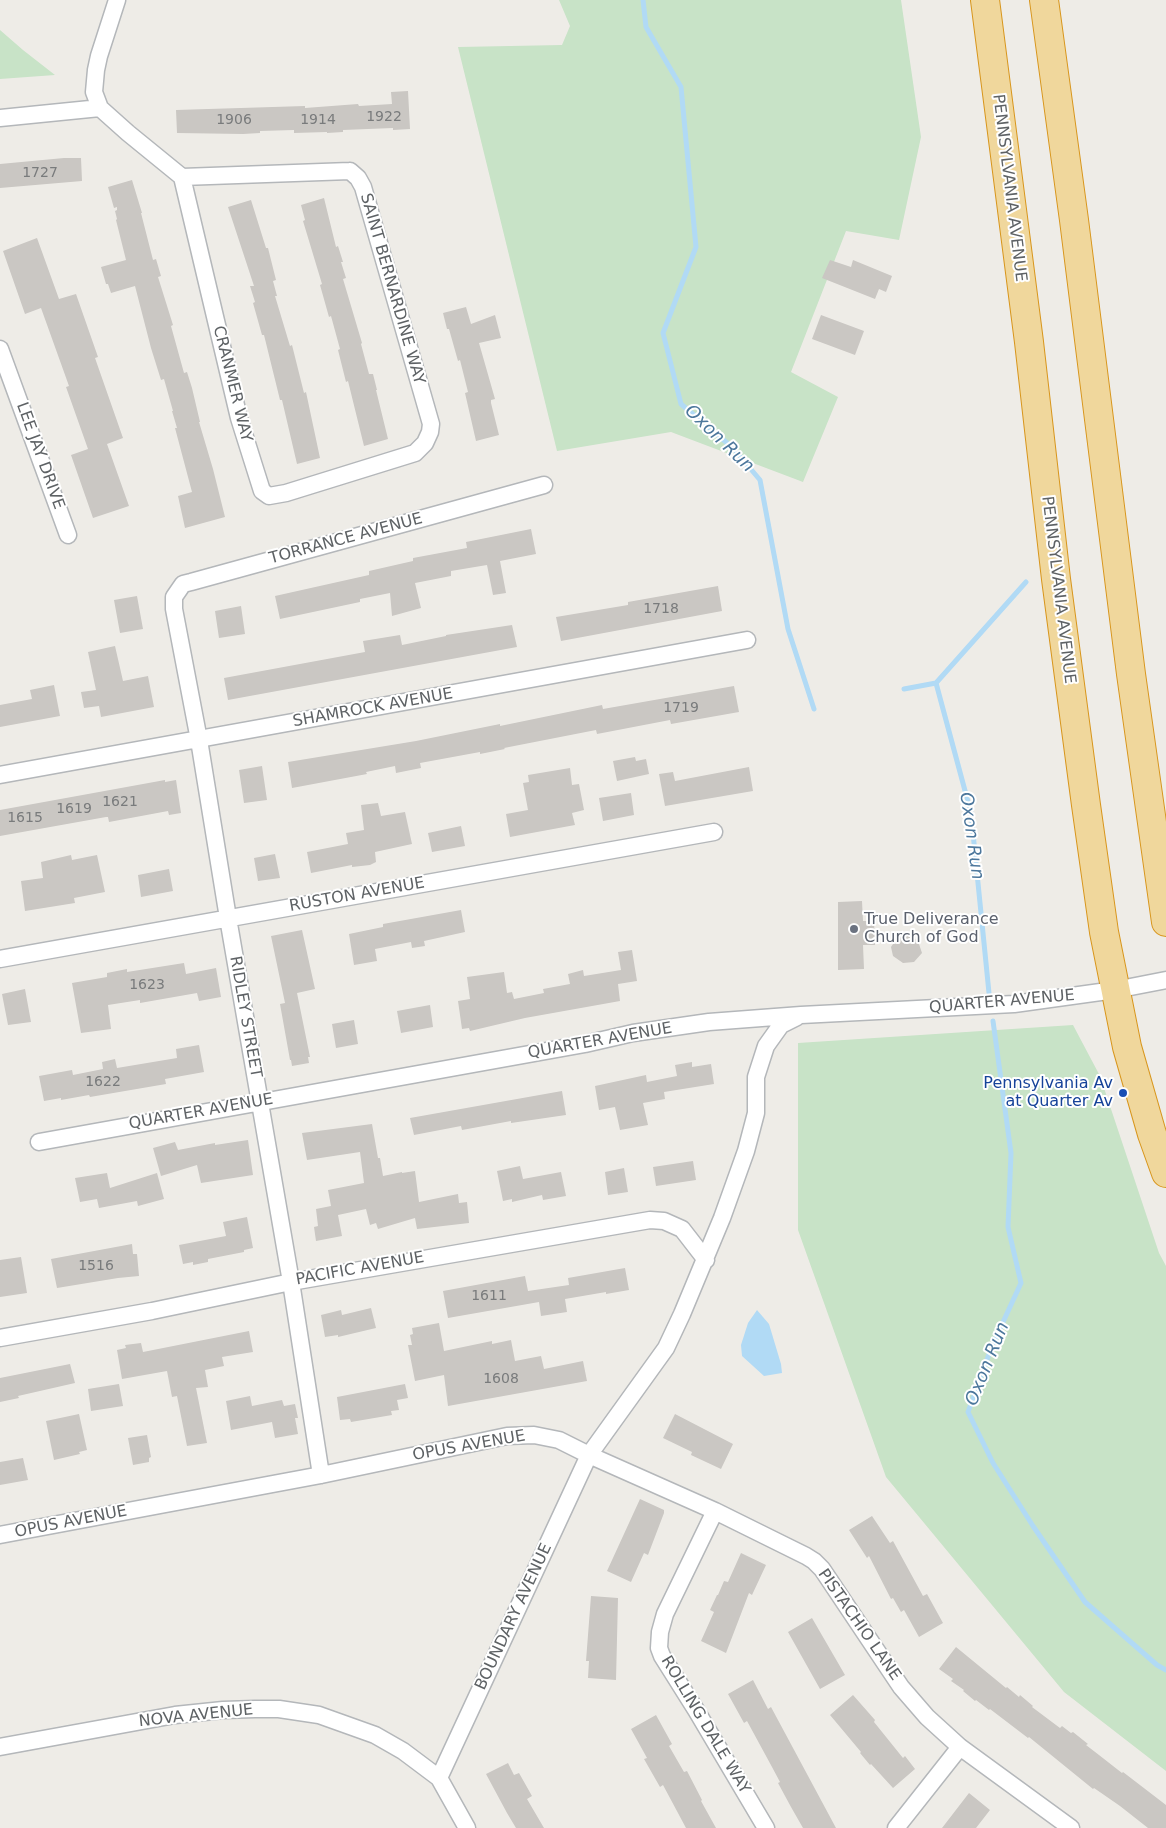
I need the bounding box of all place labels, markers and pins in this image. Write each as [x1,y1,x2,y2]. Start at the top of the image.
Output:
place label: True Deliverance Church of God [864,910,999,948]
marker: True Deliverance Church of God [848,923,860,935]
place label: Pennsylvania Av at Quarter Av [983,1074,1113,1112]
marker: Pennsylvania Av at Quarter Av [1117,1087,1129,1099]

